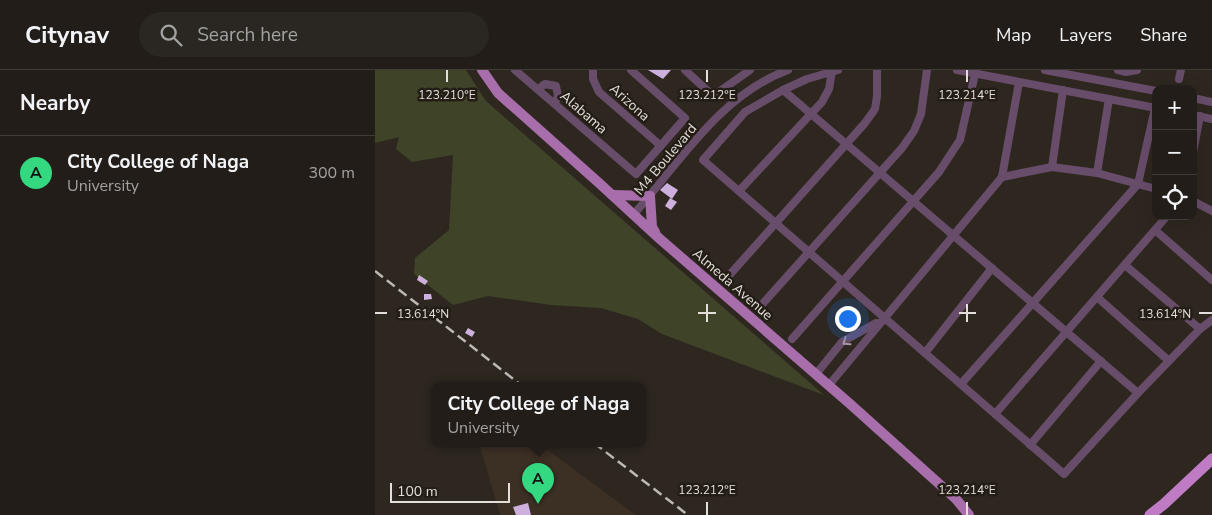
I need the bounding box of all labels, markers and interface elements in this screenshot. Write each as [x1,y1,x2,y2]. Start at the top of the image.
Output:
search box [139,12,489,57]
text: Citynav [25,19,109,51]
icon: search [157,21,185,49]
text: Search here [197,22,298,48]
text: Map [996,23,1031,47]
text: Layers [1059,23,1112,47]
text: Share [1140,23,1187,47]
street label: Arizona [605,79,654,125]
map controls [1152,85,1197,220]
button: + [1152,85,1197,130]
text: 123.210°E [418,87,476,103]
street label: Alabama [556,87,611,138]
text: 123.212°E [678,87,736,103]
text: 123.214°E [938,87,996,103]
text: Nearby [20,89,90,117]
street label: M4 Boulevard [630,119,701,199]
button: − [1152,130,1197,175]
text: City College of Naga [67,149,249,175]
text: A [30,162,42,184]
text: 300 m [308,162,355,184]
text: University [67,175,139,197]
button: locate [1152,175,1197,220]
street label: Almeda Avenue [688,244,777,325]
text: 13.614°N [397,306,449,322]
your location [835,306,861,332]
text: 13.614°N [1139,306,1191,322]
one-way arrow [842,335,851,345]
popup [431,382,646,447]
text: City College of Naga [447,391,630,417]
text: University [447,417,520,439]
pin: A [522,463,554,504]
scale bar [390,480,510,503]
text: 100 m [397,482,438,501]
text: 123.212°E [678,482,736,498]
text: 123.214°E [938,482,996,498]

